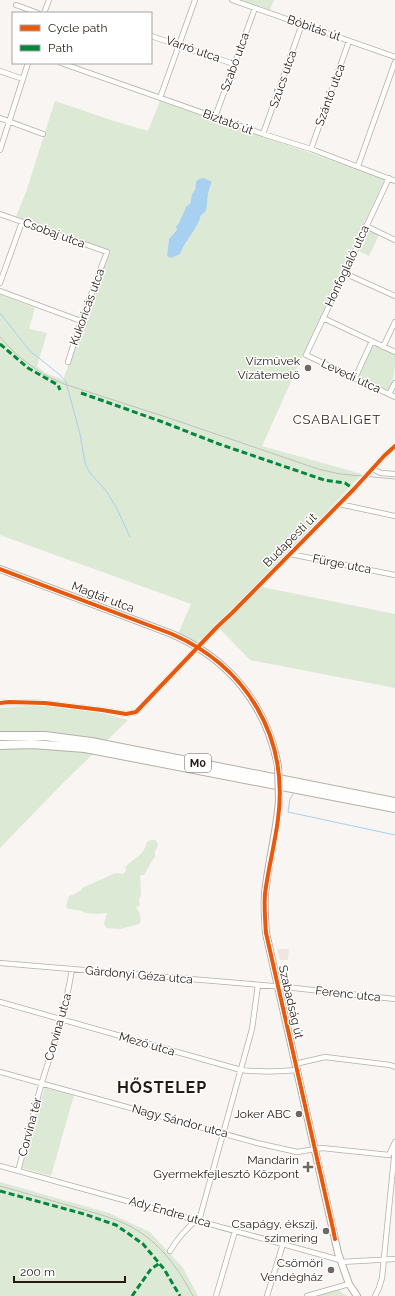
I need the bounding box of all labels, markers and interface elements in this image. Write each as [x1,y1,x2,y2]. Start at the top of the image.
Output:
legend [12,12,152,64]
street label: Bóbitás út [285,12,343,44]
text: Cycle path [48,21,107,35]
street label: Szabó utca [218,31,252,93]
street label: Varró utca [164,33,222,65]
text: Path [48,41,73,55]
street label: Szűcs utca [267,48,299,110]
street label: Szántó utca [312,62,348,128]
street label: Biztató út [201,106,255,138]
street label: Csobaj utca [21,215,87,251]
street label: Honfoglaló utca [322,223,372,309]
street label: Kukoricás utca [67,267,107,347]
place label: Vízművek Vízátemelő [237,354,301,382]
street label: Levedi utca [319,356,383,396]
marker: Vízművek Vízátemelő [303,363,313,373]
district label: CSABALIGET [293,412,381,427]
street label: Budapesti út [260,510,320,570]
street label: Fürge utca [311,551,373,577]
street label: Magtár utca [70,579,136,615]
road number: M0 [185,754,211,772]
street label: Gárdonyi Géza utca [85,963,193,987]
street label: Szabadság út [276,964,306,1040]
street label: Ferenc utca [315,984,381,1004]
street label: Corvina utca [42,992,74,1062]
street label: Mező utca [117,1029,177,1059]
district label: HŐSTELEP [117,1077,207,1097]
street label: Corvina tér [15,1095,45,1158]
street label: Nagy Sándor utca [130,1101,230,1141]
place label: Joker ABC [234,1107,291,1121]
marker: Joker ABC [294,1109,304,1119]
place label: Mandarin Gyermekfejlesztő Központ [153,1153,299,1181]
marker: Mandarin Gyermekfejlesztő Központ [302,1161,314,1173]
street label: Ady Endre utca [127,1194,213,1230]
place label: Csapágy, ékszíj, szimering [232,1217,318,1245]
marker: Csapágy, ékszíj, szimering [321,1226,331,1236]
place label: Csömöri Vendégház [260,1256,323,1284]
scale bar [14,1258,125,1284]
text: 200 m [20,1265,55,1279]
marker: Csömöri Vendégház [326,1265,336,1275]

